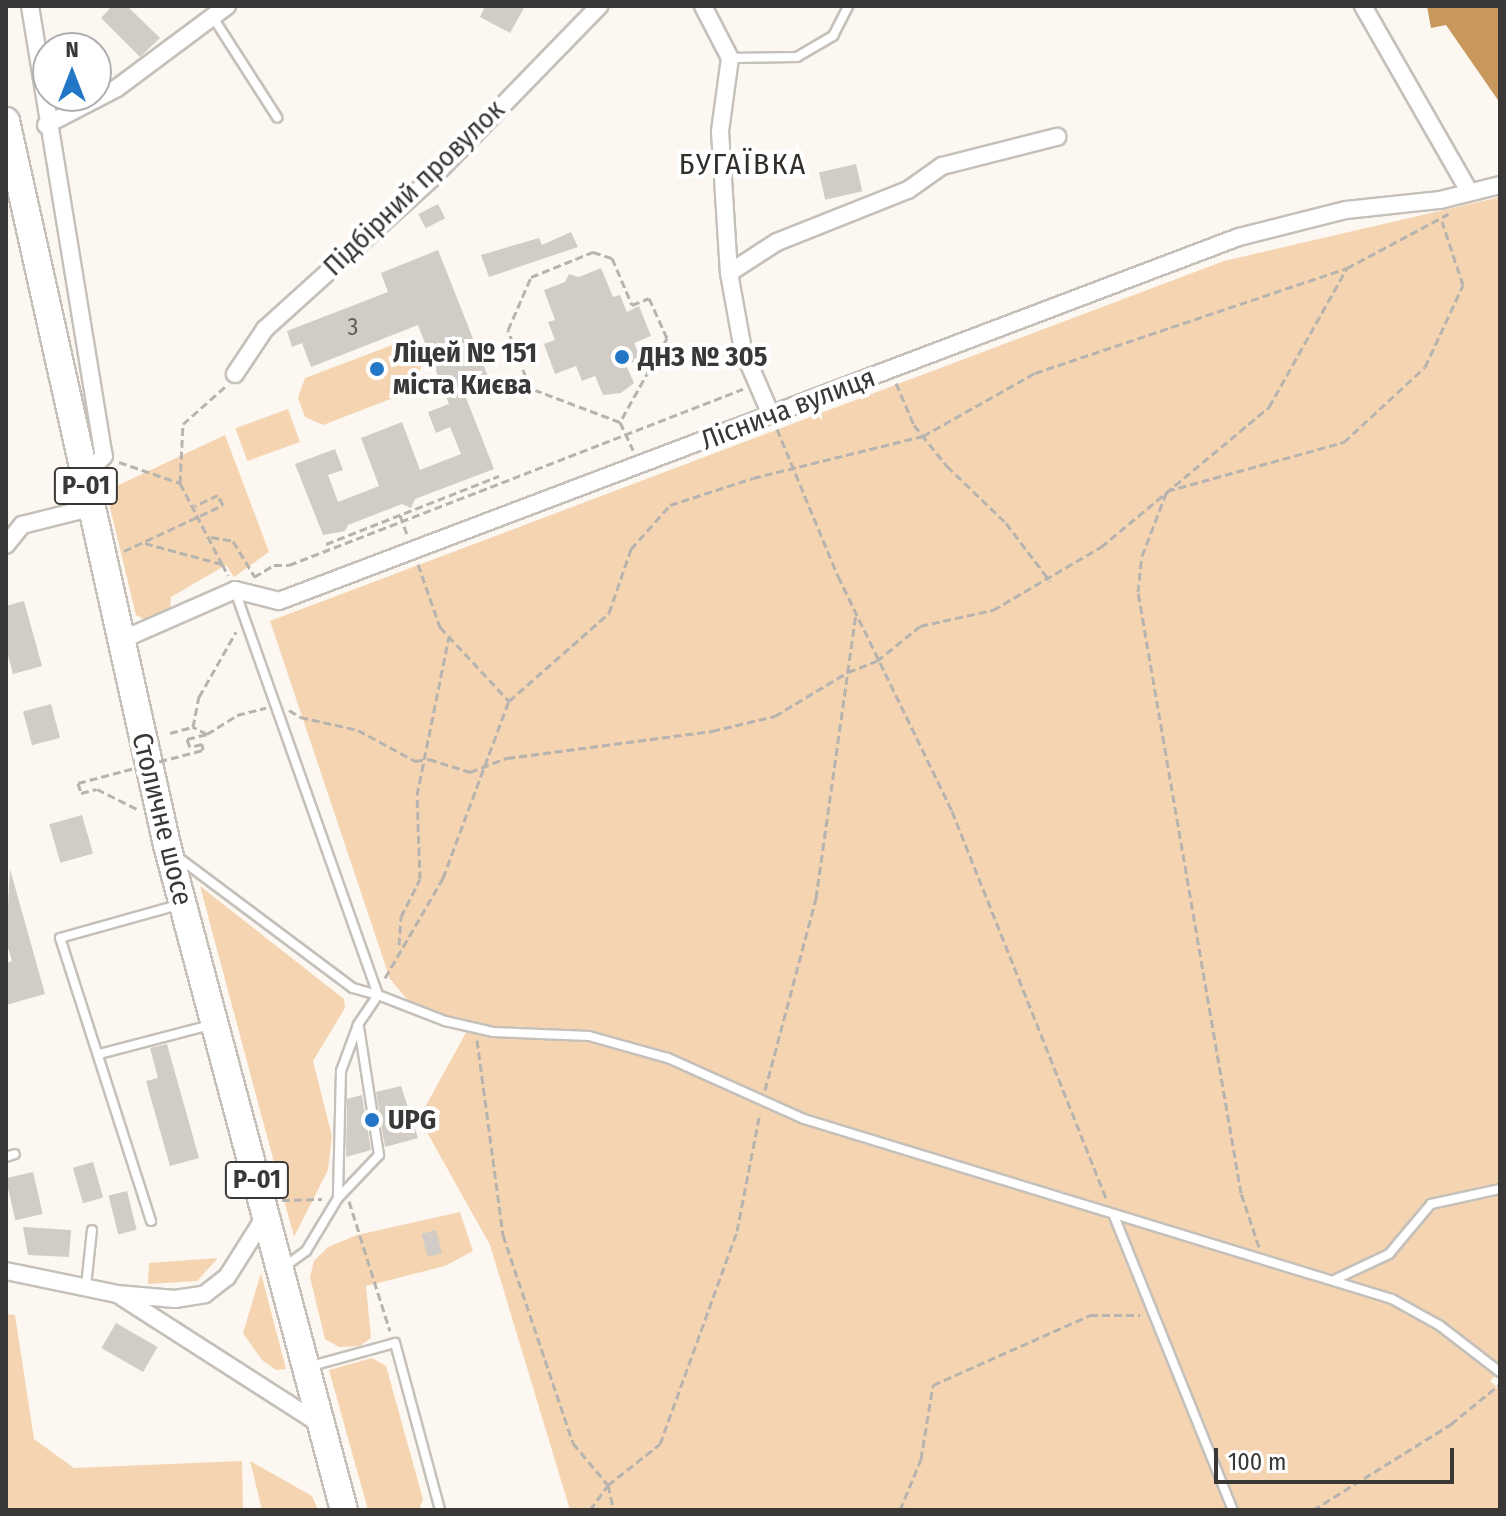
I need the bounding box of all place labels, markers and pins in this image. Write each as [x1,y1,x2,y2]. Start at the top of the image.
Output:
place label: Ліцей № 151 міста Києва [393,336,537,402]
place label: ДНЗ № 305 [638,340,767,374]
marker: ДНЗ № 305 [613,348,631,366]
marker: Ліцей № 151 міста Києва [368,360,386,378]
place label: UPG [388,1103,436,1137]
marker: UPG [363,1111,381,1129]

